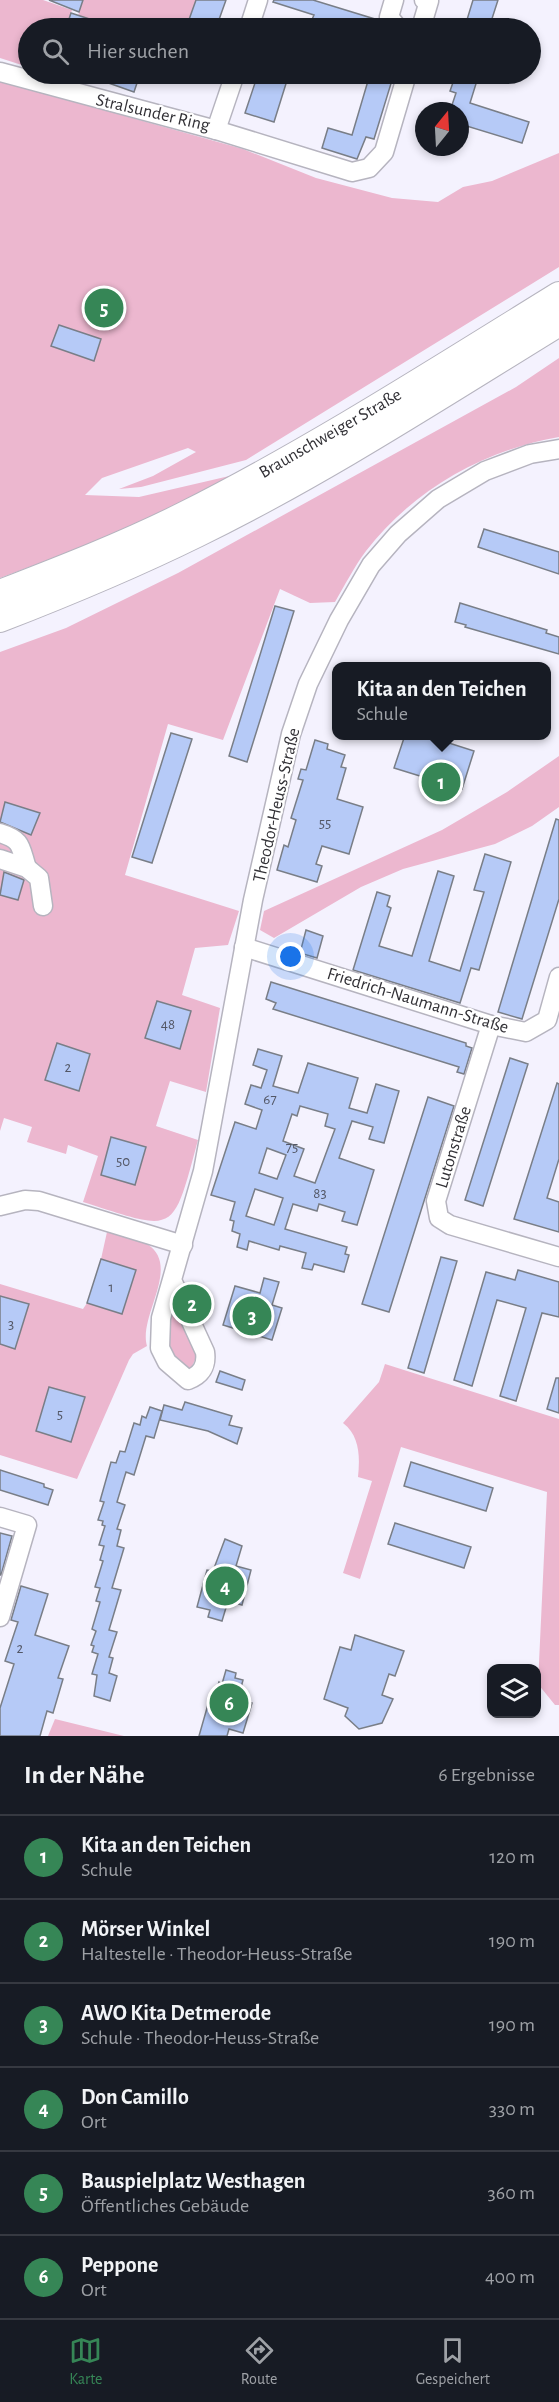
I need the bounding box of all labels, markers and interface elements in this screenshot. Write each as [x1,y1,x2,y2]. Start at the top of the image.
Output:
search box [18,18,541,84]
icon: search [39,35,72,68]
text: Hier suchen [87,40,189,62]
street label: Stralsunder Ring [94,91,212,135]
north arrow [415,102,469,156]
pin: 5 [84,286,124,330]
street label: Braunschweiger Straße [256,386,405,482]
popup [332,662,551,740]
text: Kita an den Teichen [356,678,527,700]
text: Schule [356,704,408,724]
street label: Theodor-Heuss-Straße [250,726,304,884]
pin: 1 [422,760,460,804]
house number: 55 [319,816,331,831]
your location [276,942,305,971]
street label: Friedrich-Naumann-Straße [325,965,511,1037]
house number: 48 [161,1017,175,1032]
house number: 2 [65,1060,72,1075]
house number: 67 [263,1092,277,1107]
street label: Lutonstraße [433,1104,475,1190]
house number: 75 [286,1140,298,1155]
house number: 50 [116,1154,130,1169]
house number: 83 [313,1186,327,1201]
house number: 1 [108,1280,114,1295]
pin: 2 [172,1282,212,1326]
pin: 3 [232,1294,272,1338]
house number: 3 [8,1317,14,1332]
house number: 5 [57,1407,63,1422]
pin: 4 [206,1564,244,1608]
house number: 2 [17,1641,24,1656]
map controls [487,1664,541,1718]
button: layers [487,1664,541,1718]
pin: 6 [210,1680,248,1726]
text: In der Nähe [24,1762,144,1788]
text: 6 Ergebnisse [438,1765,535,1785]
text: Kita an den Teichen [81,1834,251,1856]
text: 1 [40,1847,47,1867]
text: 120 m [489,1847,535,1867]
text: Schule [81,1860,133,1880]
text: Mörser Winkel [81,1918,210,1940]
text: 2 [39,1931,48,1951]
text: 190 m [489,1931,535,1951]
text: Haltestelle · Theodor-Heuss-Straße [81,1944,352,1964]
text: AWO Kita Detmerode [81,2002,271,2024]
text: 3 [39,2015,48,2035]
text: 190 m [489,2015,535,2035]
text: Schule · Theodor-Heuss-Straße [81,2028,319,2048]
text: Don Camillo [81,2086,189,2108]
text: 4 [38,2099,49,2119]
text: 330 m [489,2099,535,2119]
text: Ort [81,2112,107,2132]
text: Bauspielplatz Westhagen [81,2170,306,2192]
text: 5 [39,2183,48,2203]
text: 360 m [488,2183,535,2203]
text: Öffentliches Gebäude [81,2196,249,2216]
text: Peppone [81,2254,158,2276]
text: 6 [39,2267,48,2287]
text: 400 m [485,2267,535,2287]
text: Ort [81,2280,107,2300]
tab: Karte [69,2334,102,2389]
tab: Route [241,2334,277,2389]
tab: Gespeichert [416,2334,490,2389]

